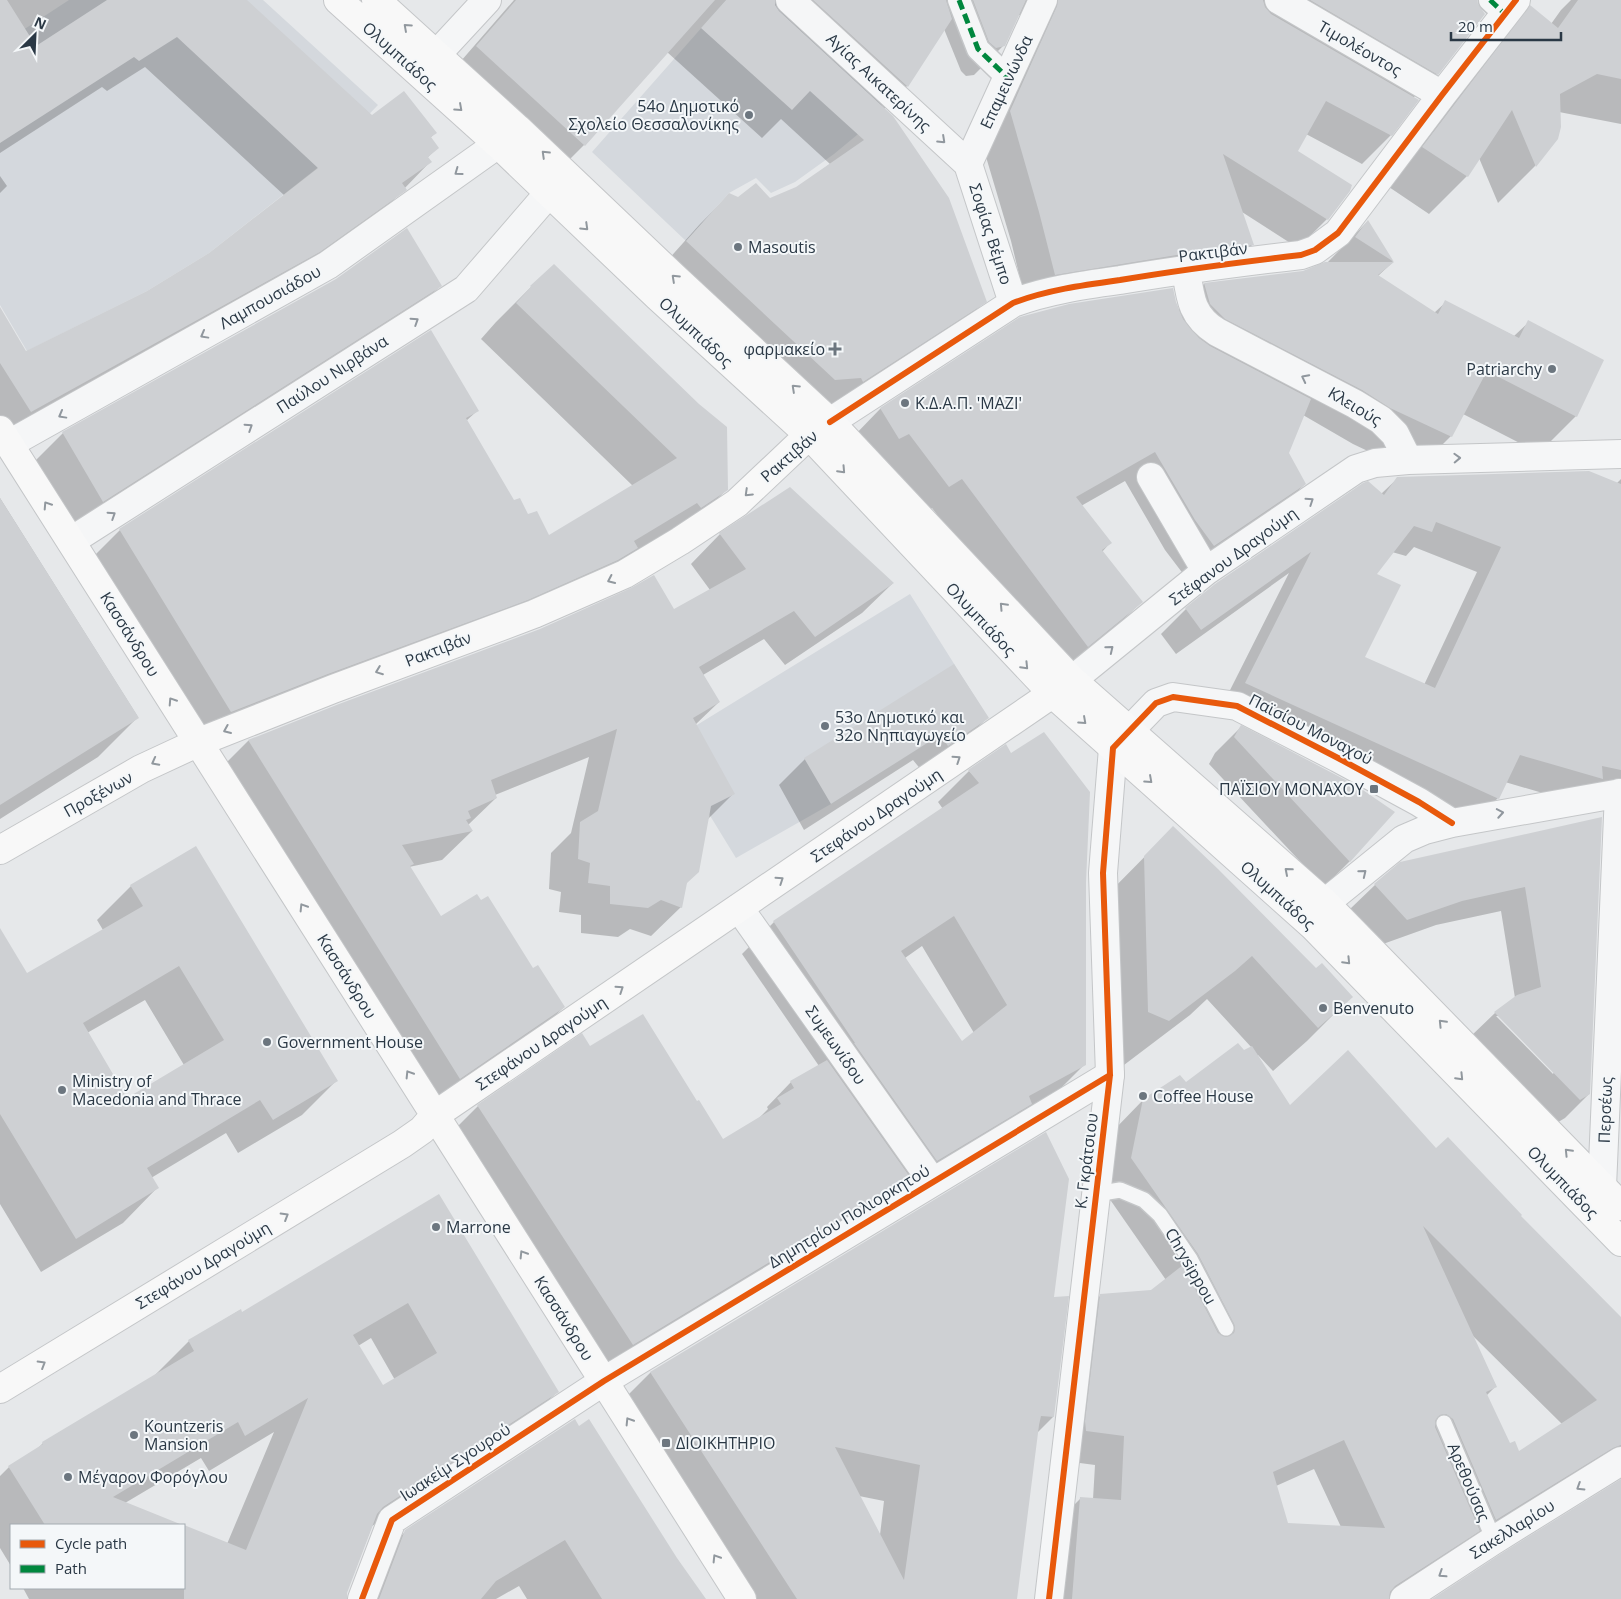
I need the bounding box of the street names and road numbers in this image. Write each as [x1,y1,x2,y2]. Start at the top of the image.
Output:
street label: Τιμολέοντος [1314,15,1406,81]
street label: Ολυμπιάδος [358,17,442,96]
street label: Αγίας Αικατερίνης [822,28,936,136]
street label: Επαμεινώνδα [975,31,1037,132]
street label: Σοφίας Βέμπο [964,181,1018,287]
street label: Ρακτιβάν [1177,237,1249,267]
street label: Λαμπουσιάδου [215,260,325,334]
street label: Ολυμπιάδος [654,292,738,372]
street label: Παύλου Νιρβάνα [272,330,392,418]
street label: Κλειούς [1324,381,1386,431]
street label: Ρακτιβάν [756,425,823,487]
street label: Στέφανου Δραγούμη [1164,502,1302,610]
street label: Ολυμπιάδος [941,577,1021,661]
street label: Κασσάνδρου [95,587,165,681]
street label: Ρακτιβάν [402,626,475,672]
street label: Παϊσίου Μοναχού [1245,688,1377,770]
street label: Στεφάνου Δραγούμη [806,763,946,867]
street label: Προξένων [60,766,137,822]
street label: Ολυμπιάδος [1236,856,1320,935]
street label: Κασσάνδρου [312,929,382,1023]
street label: Στεφάνου Δραγούμη [471,991,611,1095]
street label: Συμεωνίδου [801,1001,871,1089]
street label: Περσέως [1593,1076,1617,1144]
street label: Κ. Γκράτσιου [1069,1112,1103,1210]
street label: Ολυμπιάδος [1523,1141,1603,1223]
street label: Δημητρίου Πολιορκητού [764,1159,934,1273]
street label: Στεφάνου Δραγούμη [131,1216,275,1314]
street label: Chrysippou [1160,1224,1222,1308]
street label: Κασσάνδρου [529,1271,599,1365]
street label: Ιωακείμ Σγουρού [395,1418,515,1506]
street label: Αρεθούσας [1443,1439,1496,1525]
street label: Σακελλαρίου [1465,1494,1559,1564]

